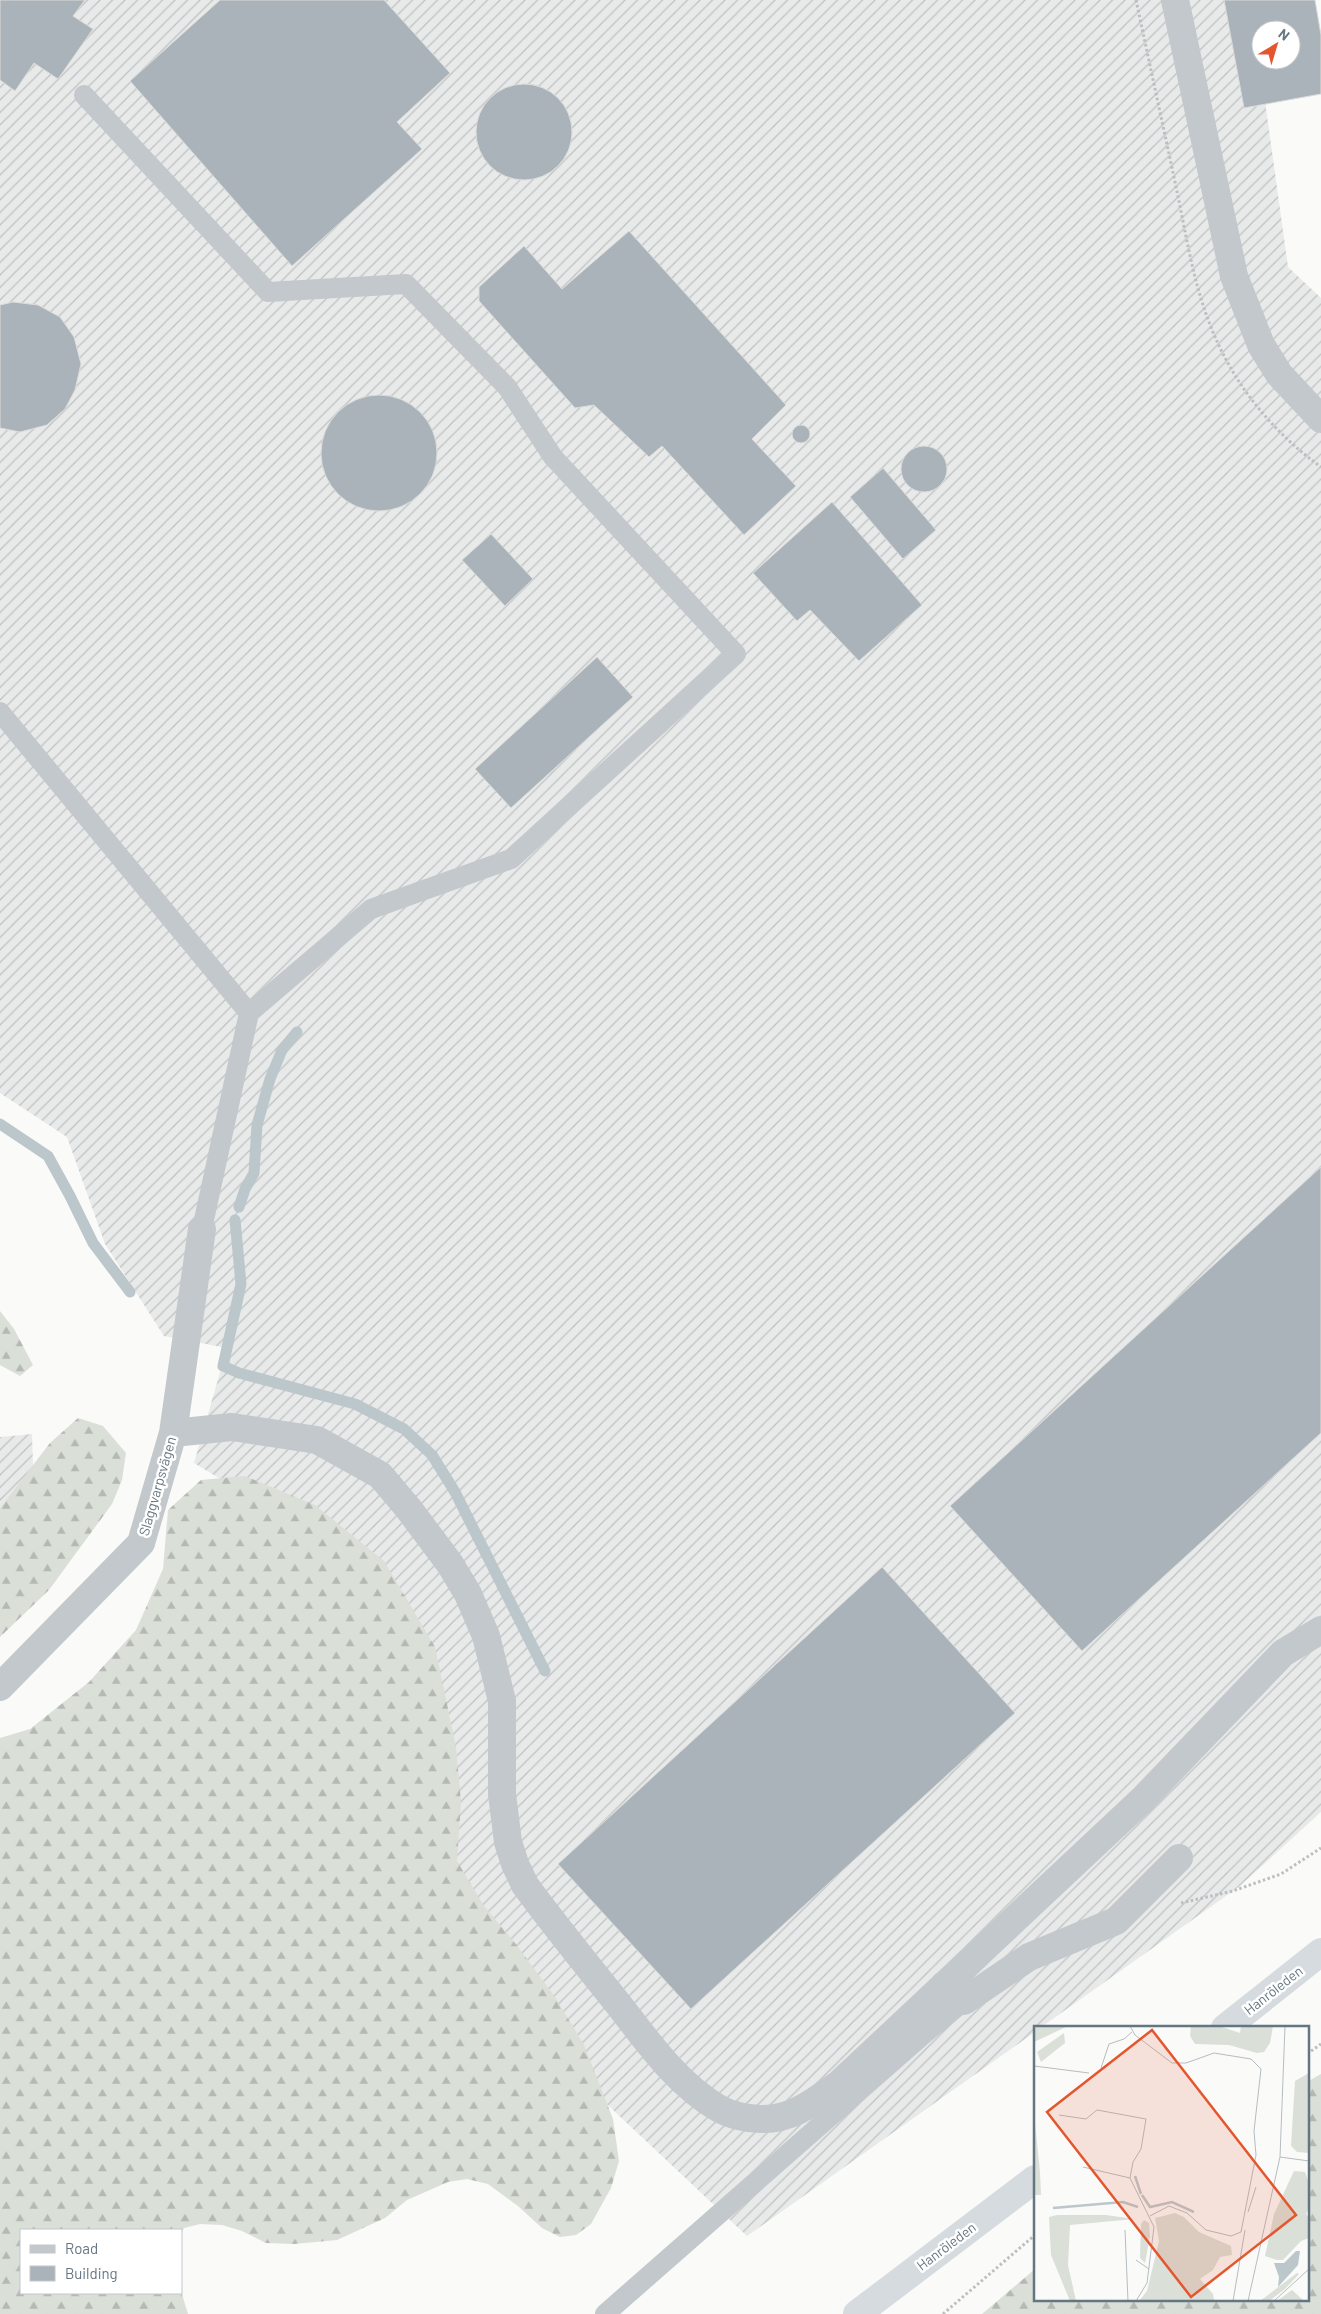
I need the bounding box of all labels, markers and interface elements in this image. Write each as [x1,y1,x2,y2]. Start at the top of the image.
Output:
north arrow [1251,20,1301,70]
text: N [1275,25,1293,44]
street label: Slaggvarpsvägen [135,1434,179,1538]
street label: Hanröleden [1240,1962,1306,2018]
inset map [1034,2026,1308,2302]
street label: Hanröleden [913,2218,979,2274]
legend [20,2229,182,2294]
text: Road [65,2239,98,2257]
text: Building [65,2264,118,2282]

